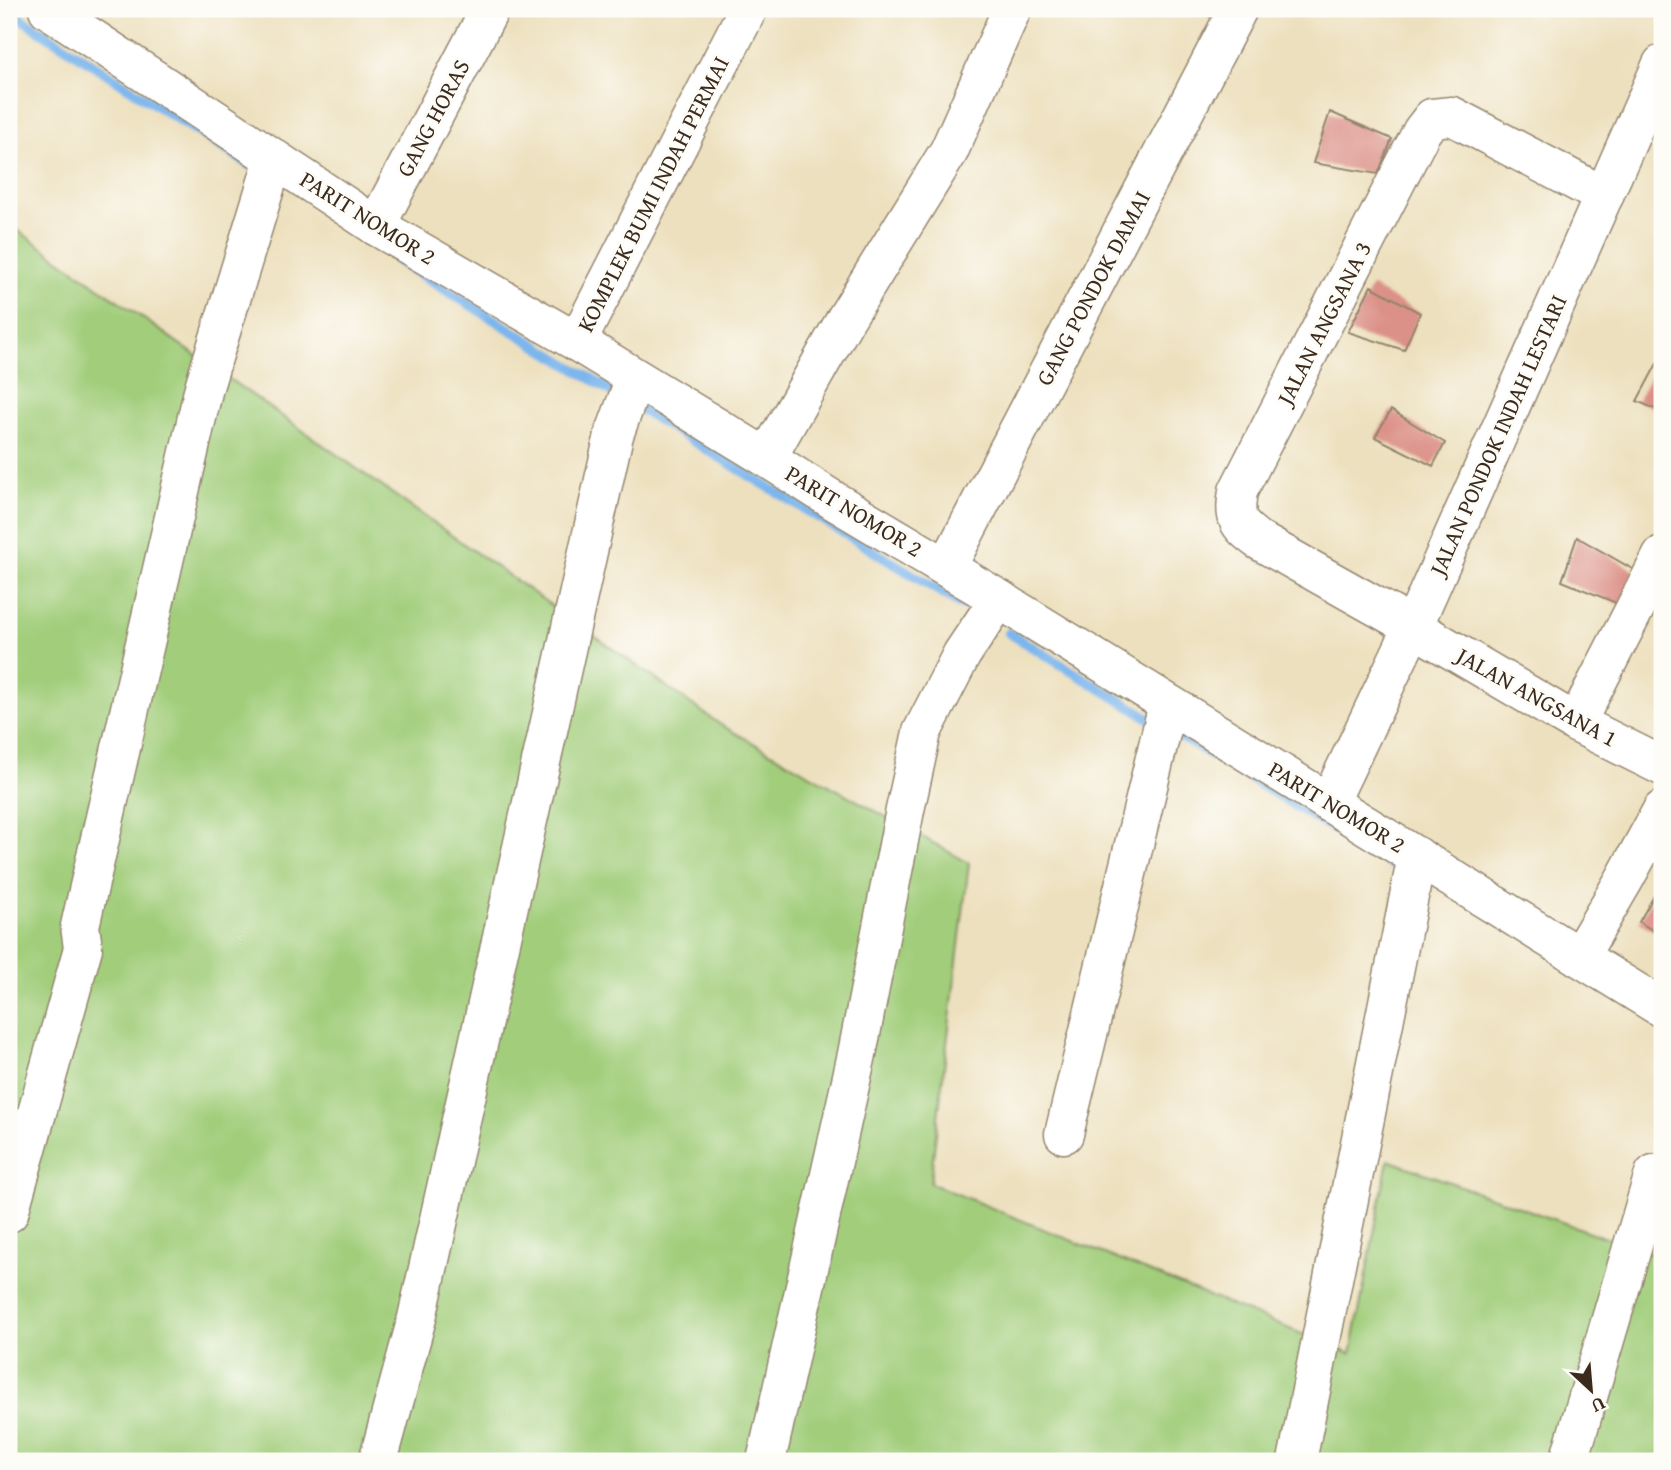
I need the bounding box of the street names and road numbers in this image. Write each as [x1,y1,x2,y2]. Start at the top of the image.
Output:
street label: KOMPLEK BUMI INDAH PERMAI [568,50,737,337]
street label: GANG HORAS [388,53,477,182]
street label: PARIT NOMOR 2 [294,163,443,272]
street label: GANG PONDOK DAMAI [1027,185,1158,391]
street label: JALAN ANGSANA 3 [1267,235,1379,413]
street label: JALAN PONDOK INDAH LESTARI [1419,289,1574,583]
street label: PARIT NOMOR 2 [780,457,929,564]
street label: JALAN ANGSANA 1 [1448,637,1624,754]
street label: PARIT NOMOR 2 [1263,753,1412,860]

